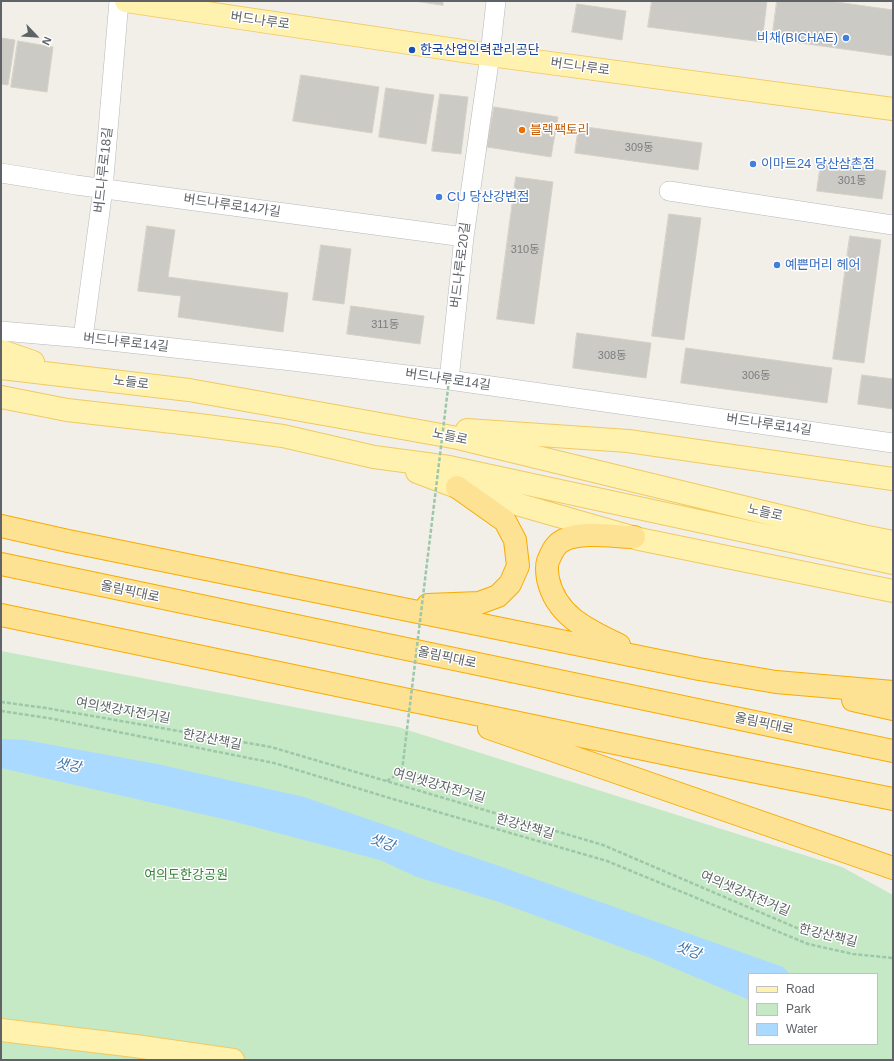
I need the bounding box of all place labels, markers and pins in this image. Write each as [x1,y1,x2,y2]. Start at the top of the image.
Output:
place label: 비채(BICHAE) [757,30,838,46]
marker: 비채(BICHAE) [841,33,851,43]
place label: 한국산업인력관리공단 [420,42,540,58]
marker: 한국산업인력관리공단 [407,45,417,55]
place label: 블랙팩토리 [530,122,590,138]
marker: 블랙팩토리 [517,125,527,135]
place label: 이마트24 당산삼촌점 [761,156,875,172]
marker: 이마트24 당산삼촌점 [748,159,758,169]
place label: CU 당산강변점 [447,189,529,205]
marker: CU 당산강변점 [434,192,444,202]
place label: 예쁜머리 헤어 [785,257,860,273]
marker: 예쁜머리 헤어 [772,260,782,270]

